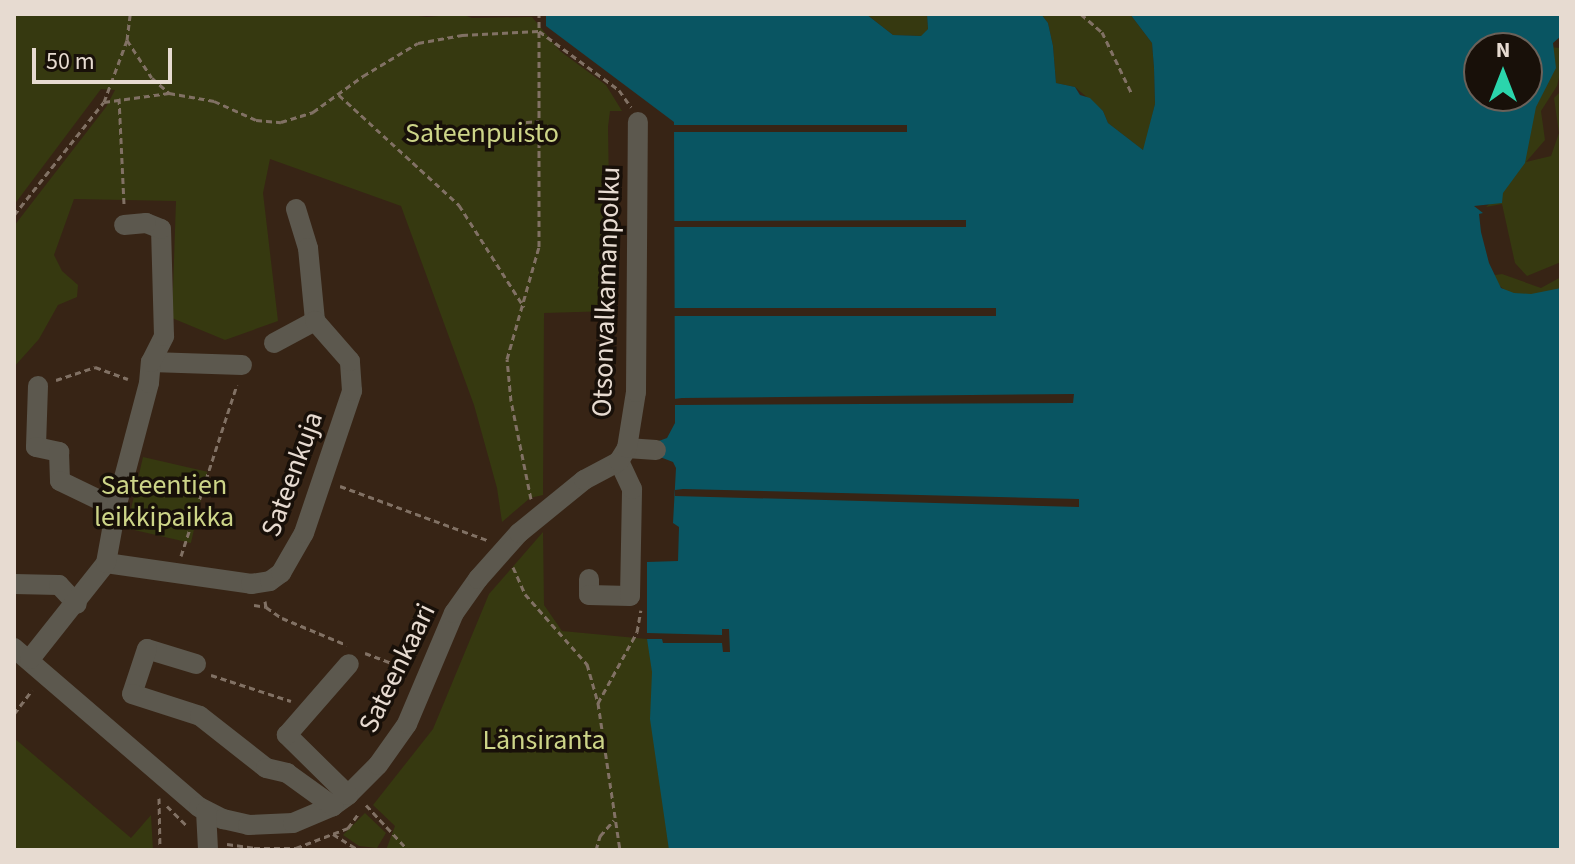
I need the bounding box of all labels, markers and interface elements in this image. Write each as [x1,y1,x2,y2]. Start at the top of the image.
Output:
scale bar [36,32,176,82]
north arrow [1463,32,1543,112]
text: N [1496,34,1510,66]
text: 50 m [46,44,95,79]
park label: Sateenpuisto [405,116,559,150]
street label: Otsonvalkamanpolku [585,166,627,418]
street label: Sateenkuja [254,407,330,541]
park label: Sateentien leikkipaikka [94,468,234,534]
street label: Sateenkaari [351,598,443,738]
park label: Länsiranta [482,723,606,757]

